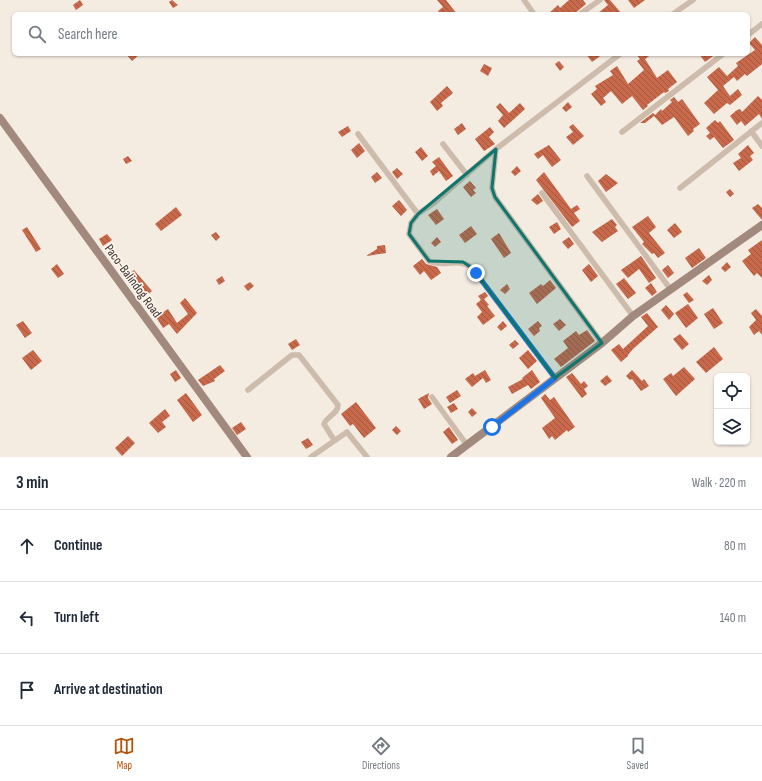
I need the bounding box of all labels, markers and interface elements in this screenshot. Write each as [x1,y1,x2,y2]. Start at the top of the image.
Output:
search box [12,12,750,56]
icon: search [26,23,48,45]
text: Search here [58,25,118,44]
street label: Paco-Balindog Road [101,241,165,321]
route end [467,264,485,282]
map controls [714,373,750,445]
button: locate [714,373,750,409]
button: layers [714,409,750,445]
route start [483,418,501,436]
text: 3 min [16,473,49,493]
text: Walk · 220 m [692,475,746,491]
icon: ahead [16,535,38,557]
text: Continue [54,536,103,555]
text: 80 m [724,538,746,554]
icon: left [16,607,38,629]
text: Turn left [54,608,99,627]
text: 140 m [720,610,746,626]
icon: arrive [16,679,38,701]
text: Arrive at destination [54,680,163,699]
tab: Map [113,735,135,772]
tab: Directions [362,735,400,772]
tab: Saved [627,735,649,772]

